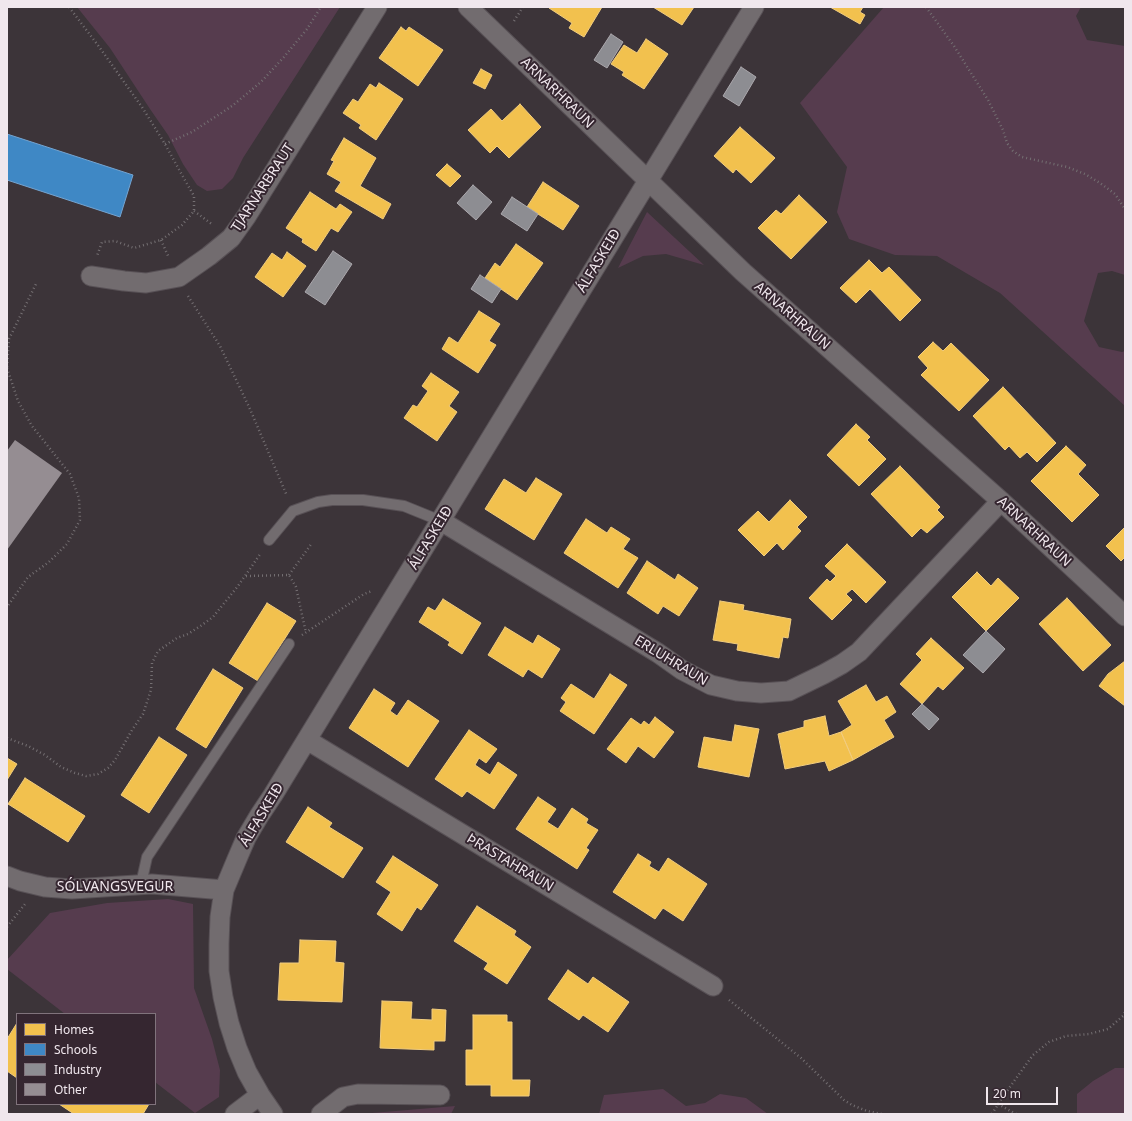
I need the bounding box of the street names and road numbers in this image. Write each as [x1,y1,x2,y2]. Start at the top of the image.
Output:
street label: ARNARHRAUN [517,54,597,132]
street label: TJARNARBRAUT [228,141,298,235]
street label: ÁLFASKEIÐ [573,226,625,296]
street label: ARNARHRAUN [751,279,833,353]
street label: ARNARHRAUN [994,494,1074,570]
street label: ÁLFASKEIÐ [405,503,457,573]
street label: ERLUHRAUN [631,632,711,690]
street label: ÁLFASKEIÐ [236,780,288,850]
street label: ÞRASTAHRAUN [463,830,557,896]
street label: SÓLVANGSVEGUR [57,879,173,895]

